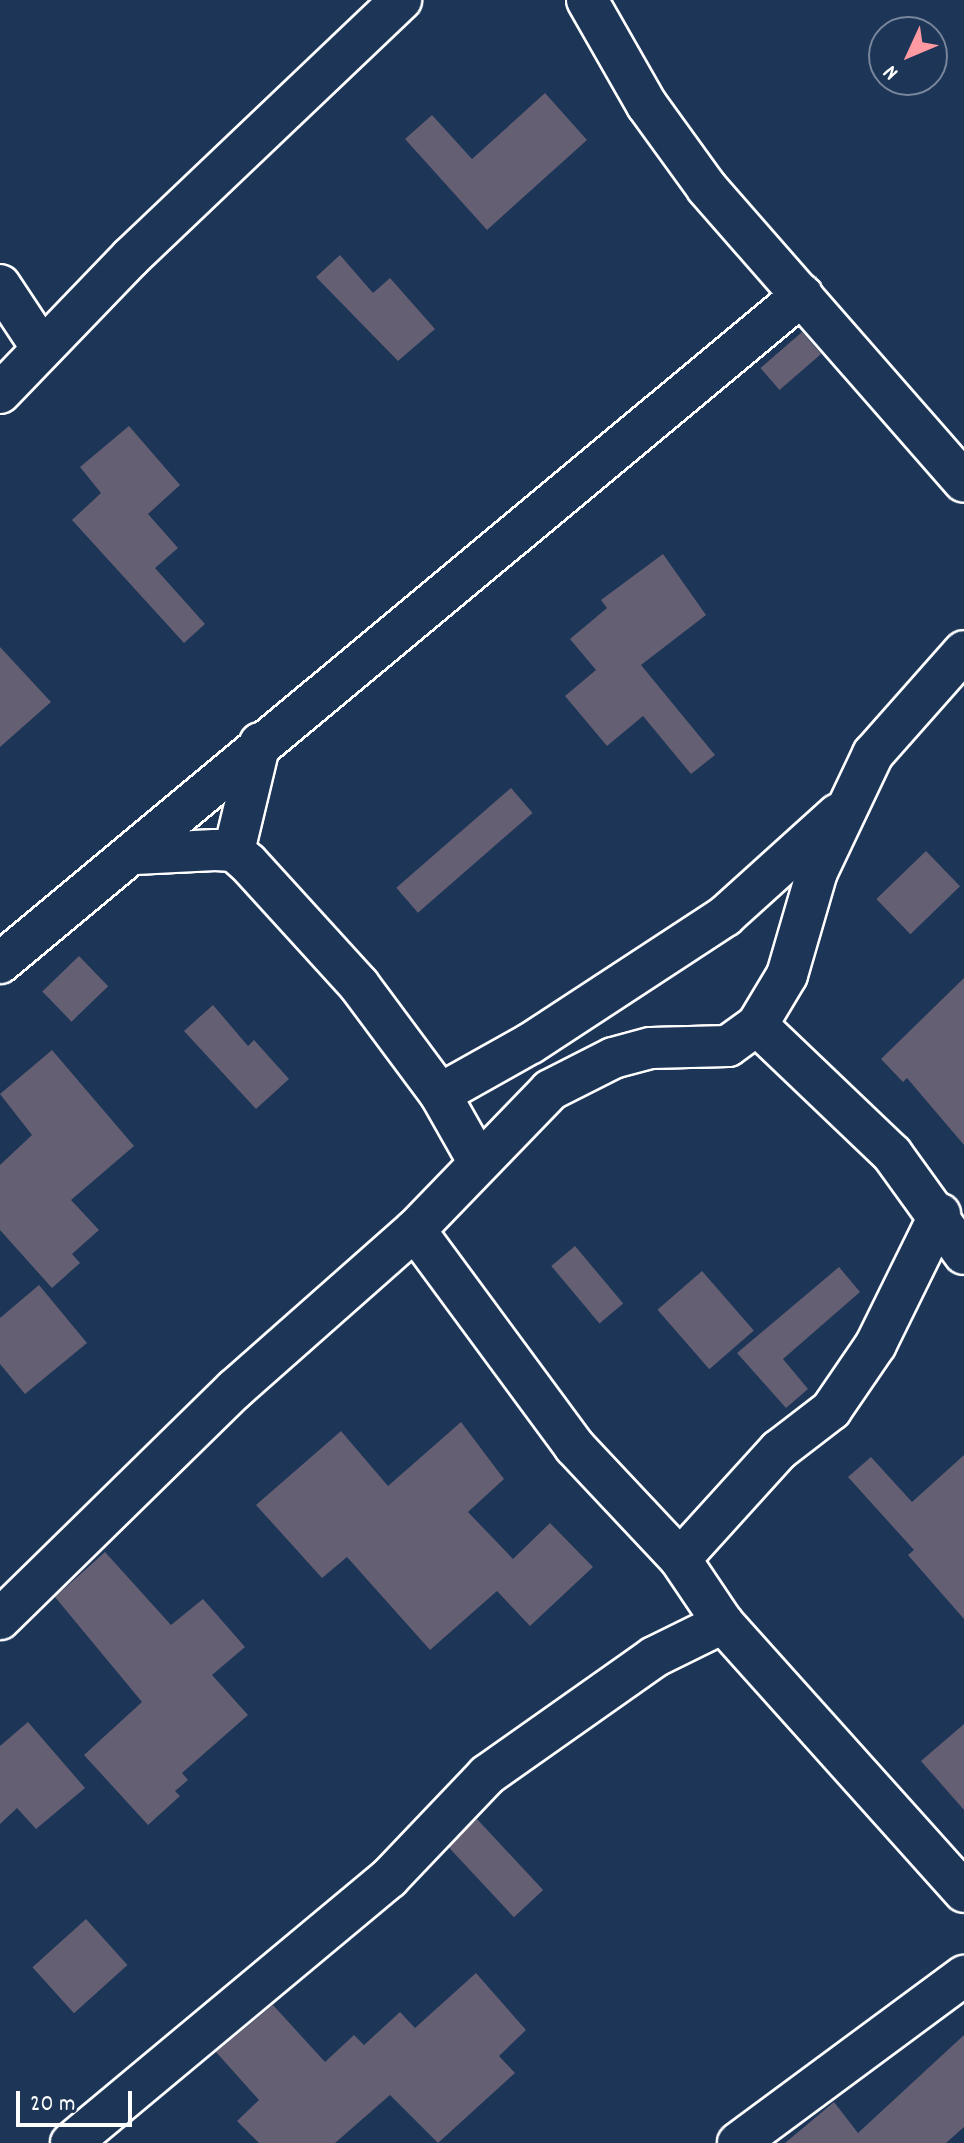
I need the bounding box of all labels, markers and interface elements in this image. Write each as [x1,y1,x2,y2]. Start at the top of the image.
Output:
north arrow [868,16,948,96]
text: N [877,57,907,86]
scale bar [20,2075,136,2125]
text: 20 m [30,2088,76,2122]

